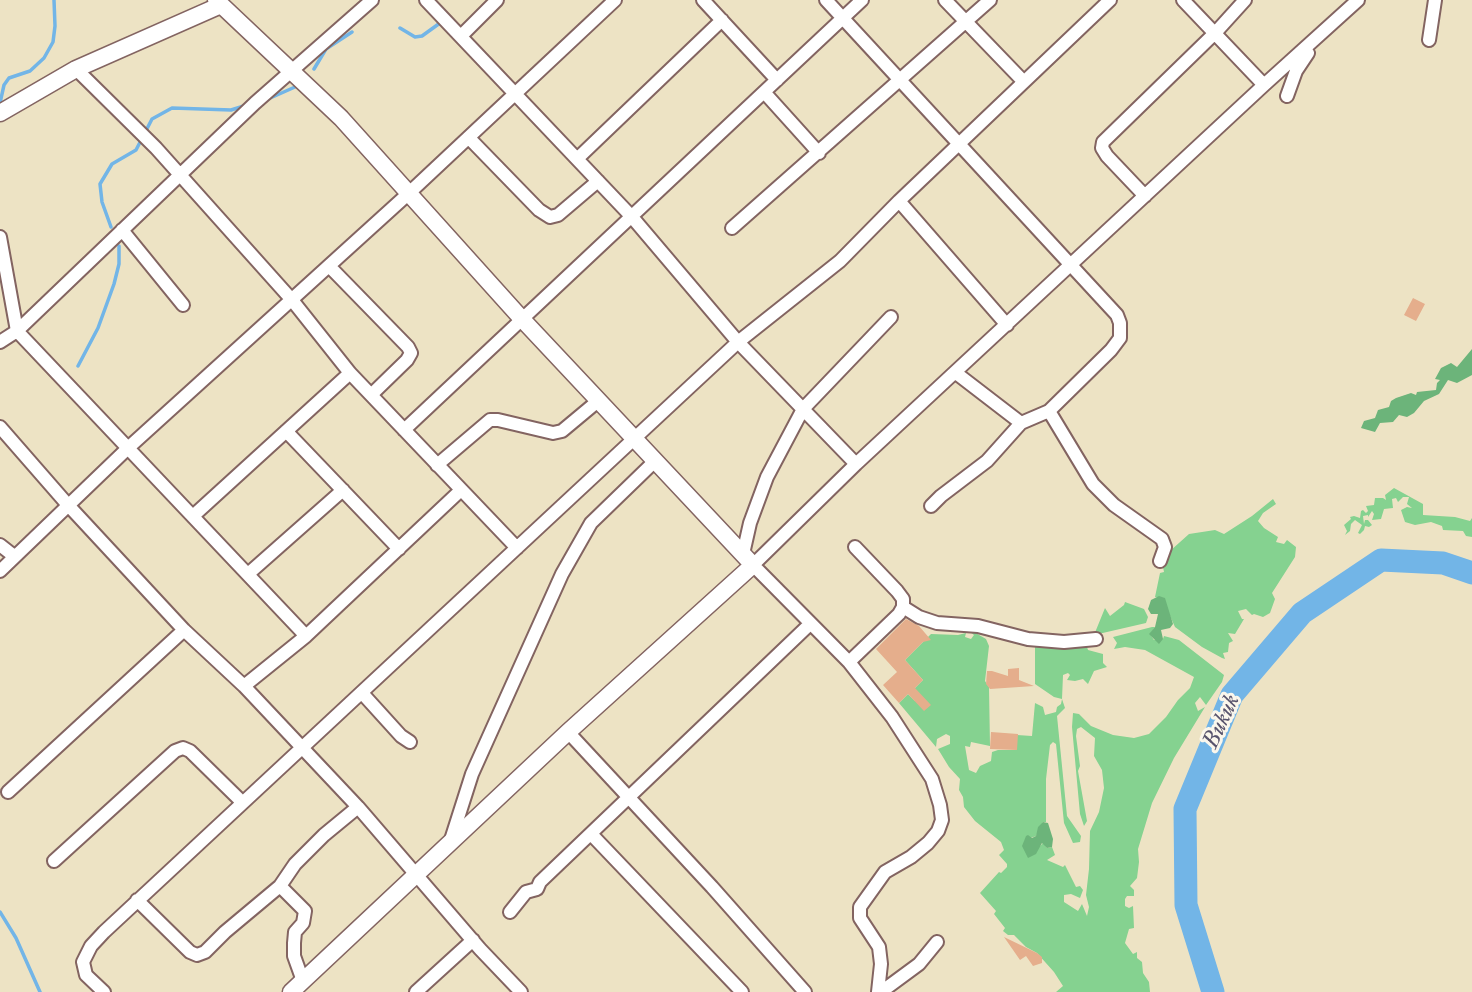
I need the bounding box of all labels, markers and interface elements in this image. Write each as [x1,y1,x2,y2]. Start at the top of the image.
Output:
water label: Bukuk [1199,691,1247,753]

